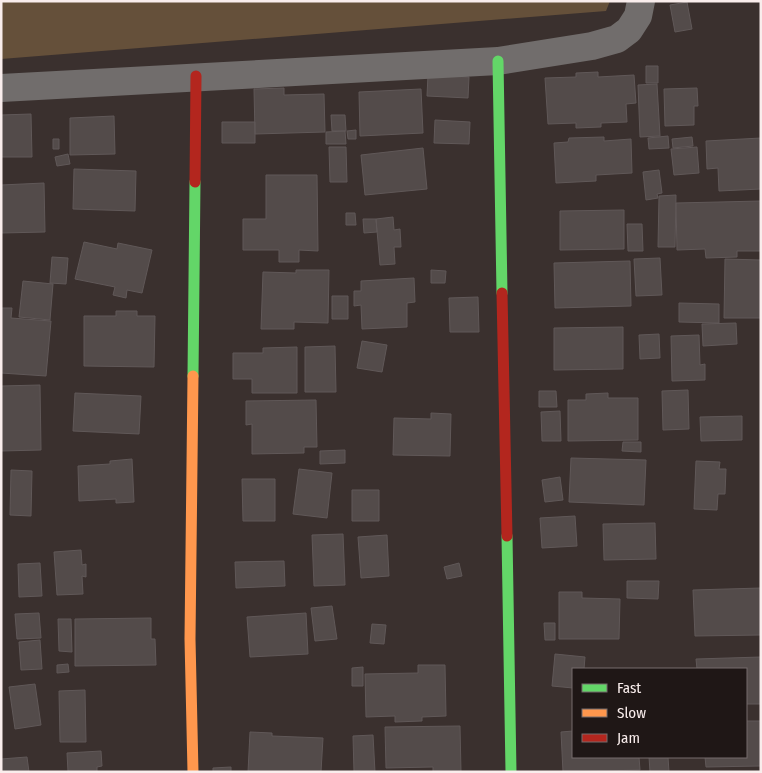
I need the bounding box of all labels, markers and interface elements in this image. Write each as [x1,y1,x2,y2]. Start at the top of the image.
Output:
legend [572,668,747,758]
text: Fast [617,679,641,697]
text: Slow [617,704,646,722]
text: Jam [617,729,640,747]

